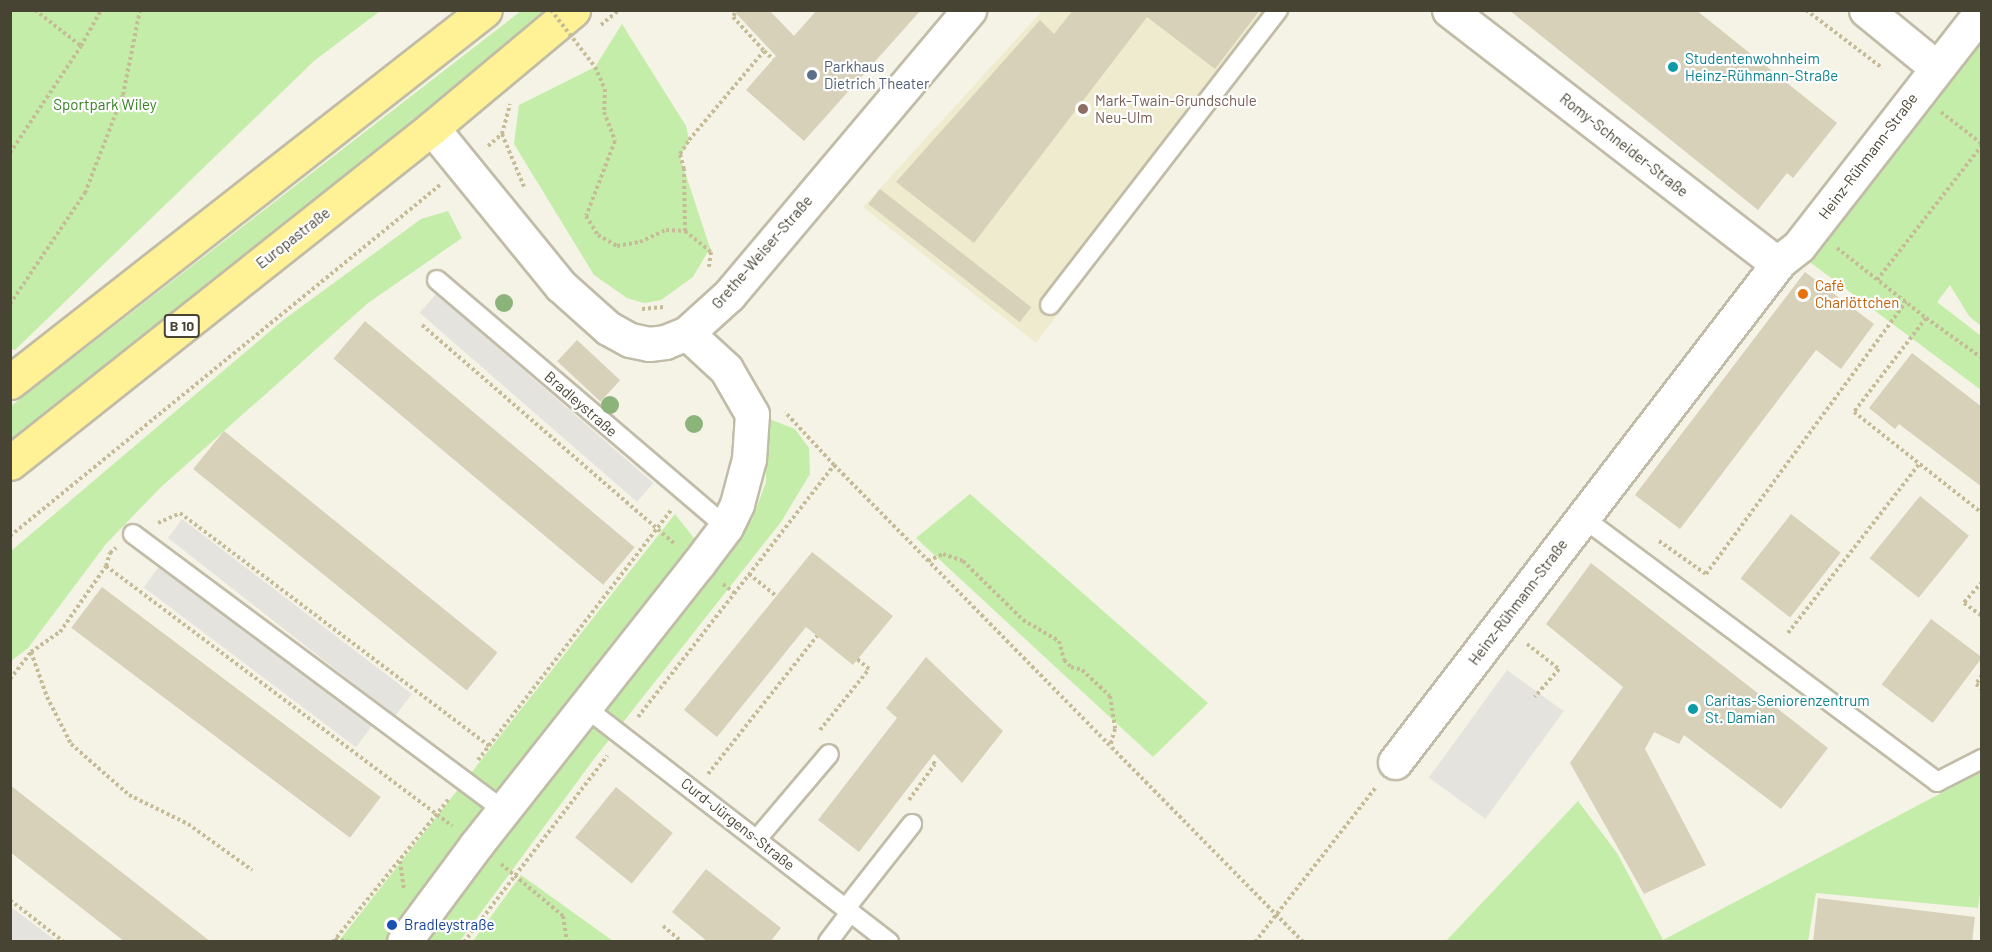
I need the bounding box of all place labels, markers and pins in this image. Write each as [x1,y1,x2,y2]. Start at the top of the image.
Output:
place label: Studentenwohnheim Heinz-Rühmann-Straße [1685,49,1838,84]
place label: Parkhaus Dietrich Theater [824,57,929,92]
marker: Studentenwohnheim Heinz-Rühmann-Straße [1666,60,1680,74]
marker: Parkhaus Dietrich Theater [805,68,819,82]
place label: Mark-Twain-Grundschule Neu-Ulm [1095,91,1257,126]
marker: Mark-Twain-Grundschule Neu-Ulm [1076,102,1090,116]
place label: Café Charlöttchen [1815,276,1899,311]
marker: Café Charlöttchen [1796,287,1810,301]
place label: Caritas-Seniorenzentrum St. Damian [1705,691,1870,726]
marker: Caritas-Seniorenzentrum St. Damian [1686,702,1700,716]
place label: Bradleystraße [404,916,494,934]
marker: Bradleystraße [385,918,399,932]

